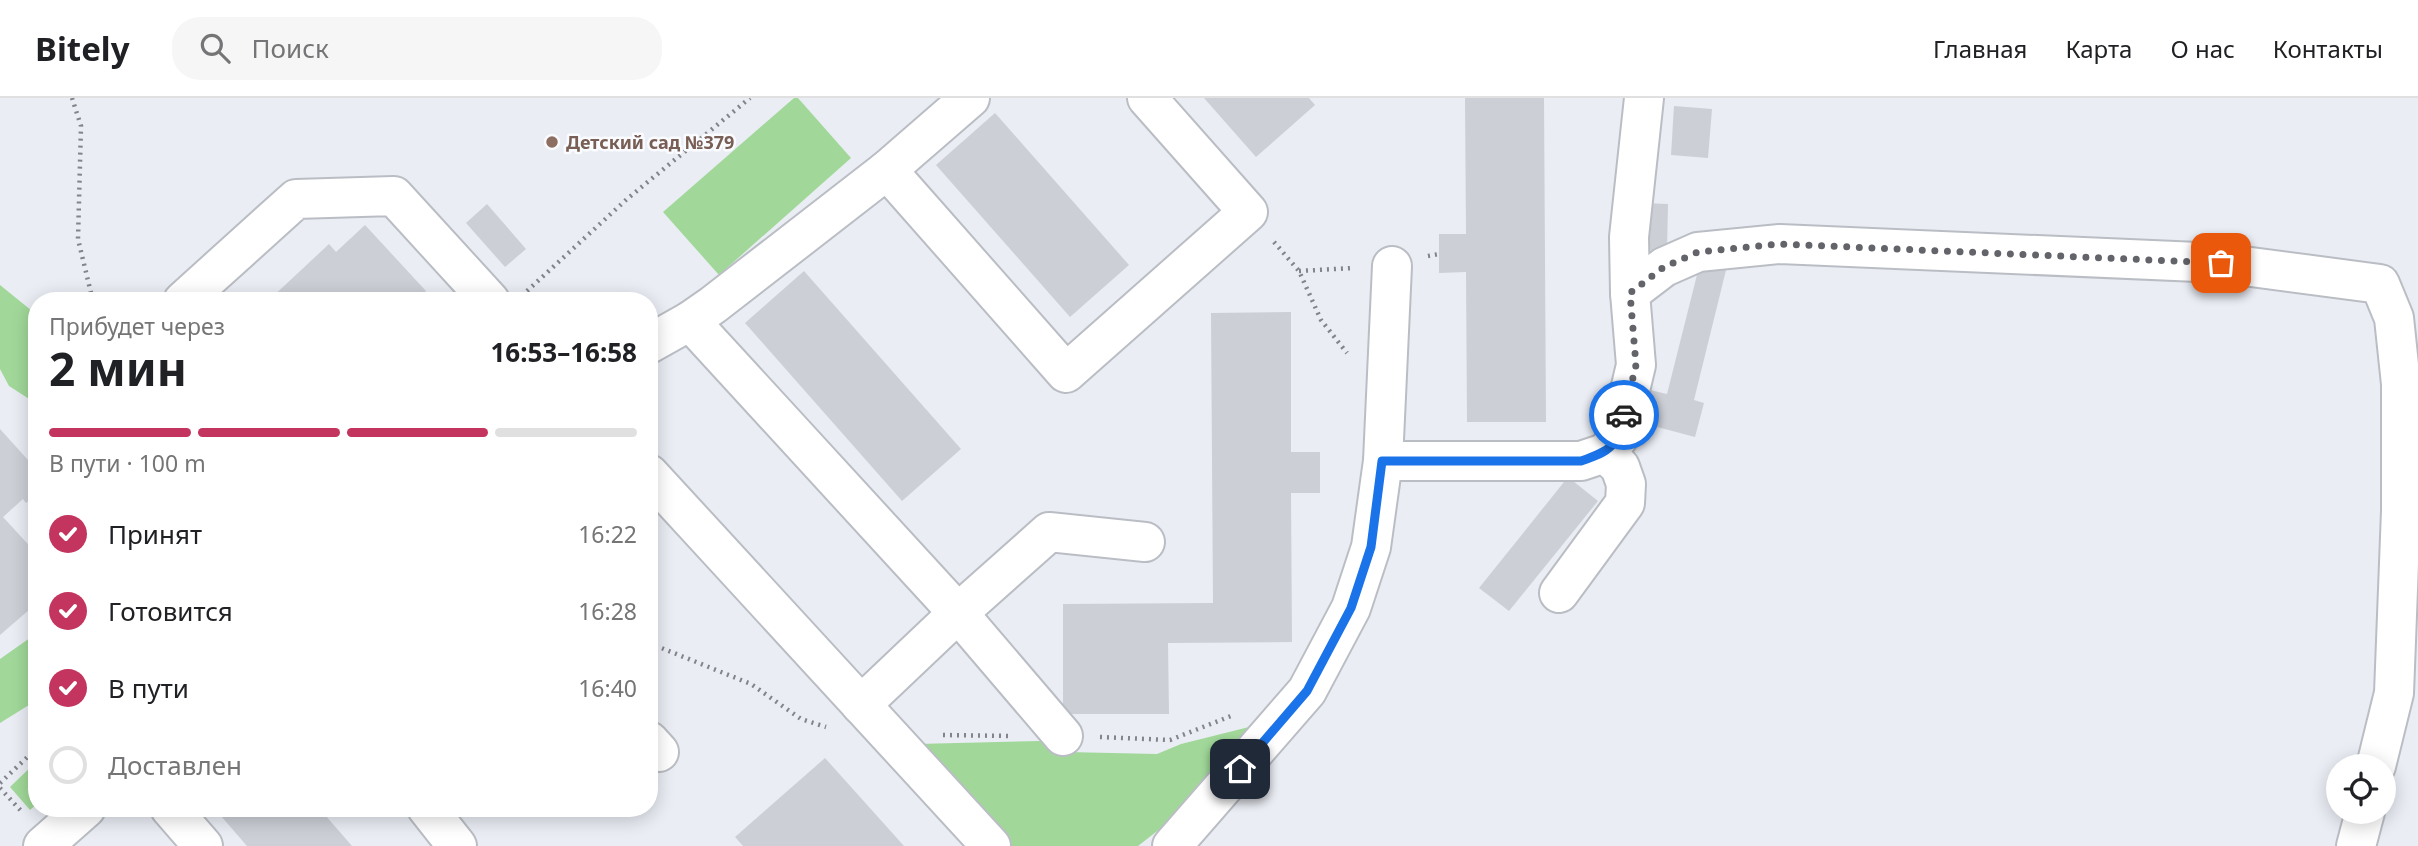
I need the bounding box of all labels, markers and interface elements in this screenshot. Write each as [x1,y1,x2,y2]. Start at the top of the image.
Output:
search box [172,17,662,80]
text: Bitely [35,26,130,71]
icon: search [196,29,234,67]
text: Поиск [252,30,329,66]
text: Главная [1933,32,2027,65]
text: Карта [2065,32,2132,65]
text: О нас [2170,32,2235,65]
text: Контакты [2273,32,2383,65]
place label: Детский сад №379 [566,130,734,154]
marker: Детский сад №379 [544,134,560,150]
pin [2191,233,2251,293]
icon: bag [2202,244,2240,282]
text: Прибудет через [49,310,225,342]
text: 16:53–16:58 [490,334,637,370]
text: 2 мин [49,337,187,399]
courier [1589,380,1659,450]
icon: car [1605,396,1643,434]
text: В пути · 100 m [49,447,206,479]
icon: check [49,515,87,553]
text: Принят [108,516,202,552]
text: 16:22 [578,518,637,550]
icon: check [49,592,87,630]
text: Готовится [108,593,233,629]
text: 16:28 [578,595,637,627]
icon: check [49,669,87,707]
text: В пути [108,670,189,706]
text: 16:40 [578,672,637,704]
pin [1210,739,1270,799]
text: Доставлен [108,747,242,783]
icon: home [1221,750,1259,788]
map controls [2326,754,2396,824]
button: locate [2326,754,2396,824]

